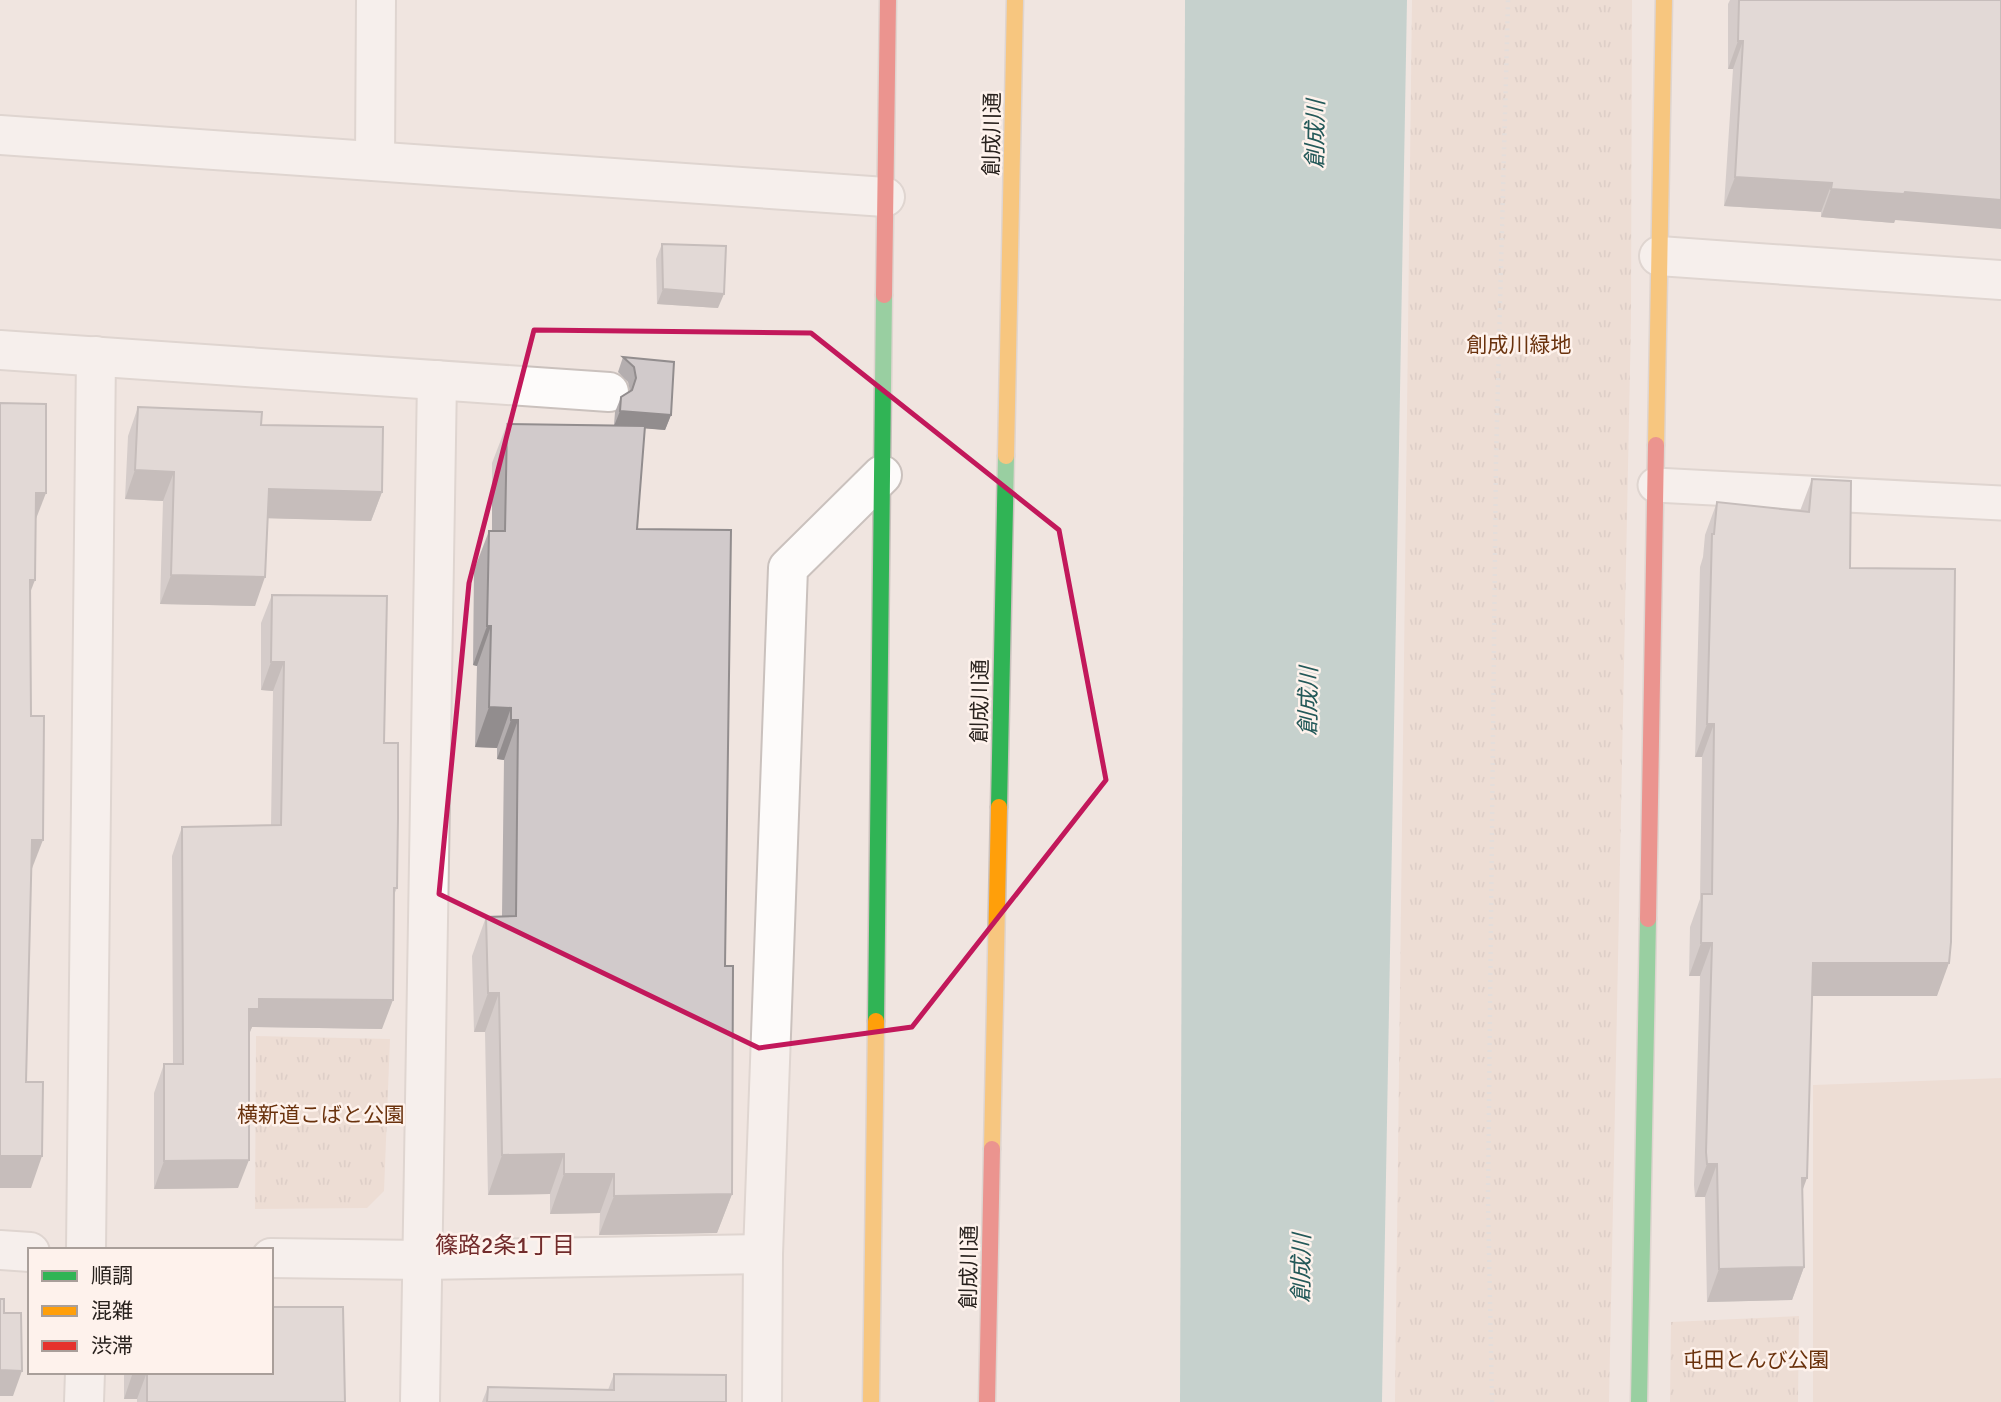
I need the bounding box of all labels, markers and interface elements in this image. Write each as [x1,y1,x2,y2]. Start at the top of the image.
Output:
street label: 創成川通 [978,92,1006,176]
water label: 創成川 [1300,96,1331,169]
park label: 創成川緑地 [1467,332,1572,358]
street label: 創成川通 [966,659,994,743]
water label: 創成川 [1293,663,1324,736]
park label: 横新道こばと公園 [237,1102,405,1128]
street label: 創成川通 [955,1225,983,1309]
water label: 創成川 [1286,1230,1317,1303]
district label: 篠路2条1丁目 [435,1231,575,1260]
legend [28,1248,273,1374]
text: 順調 [91,1263,133,1289]
text: 混雑 [91,1298,133,1324]
text: 渋滞 [91,1333,133,1359]
park label: 屯田とんび公園 [1683,1347,1830,1373]

